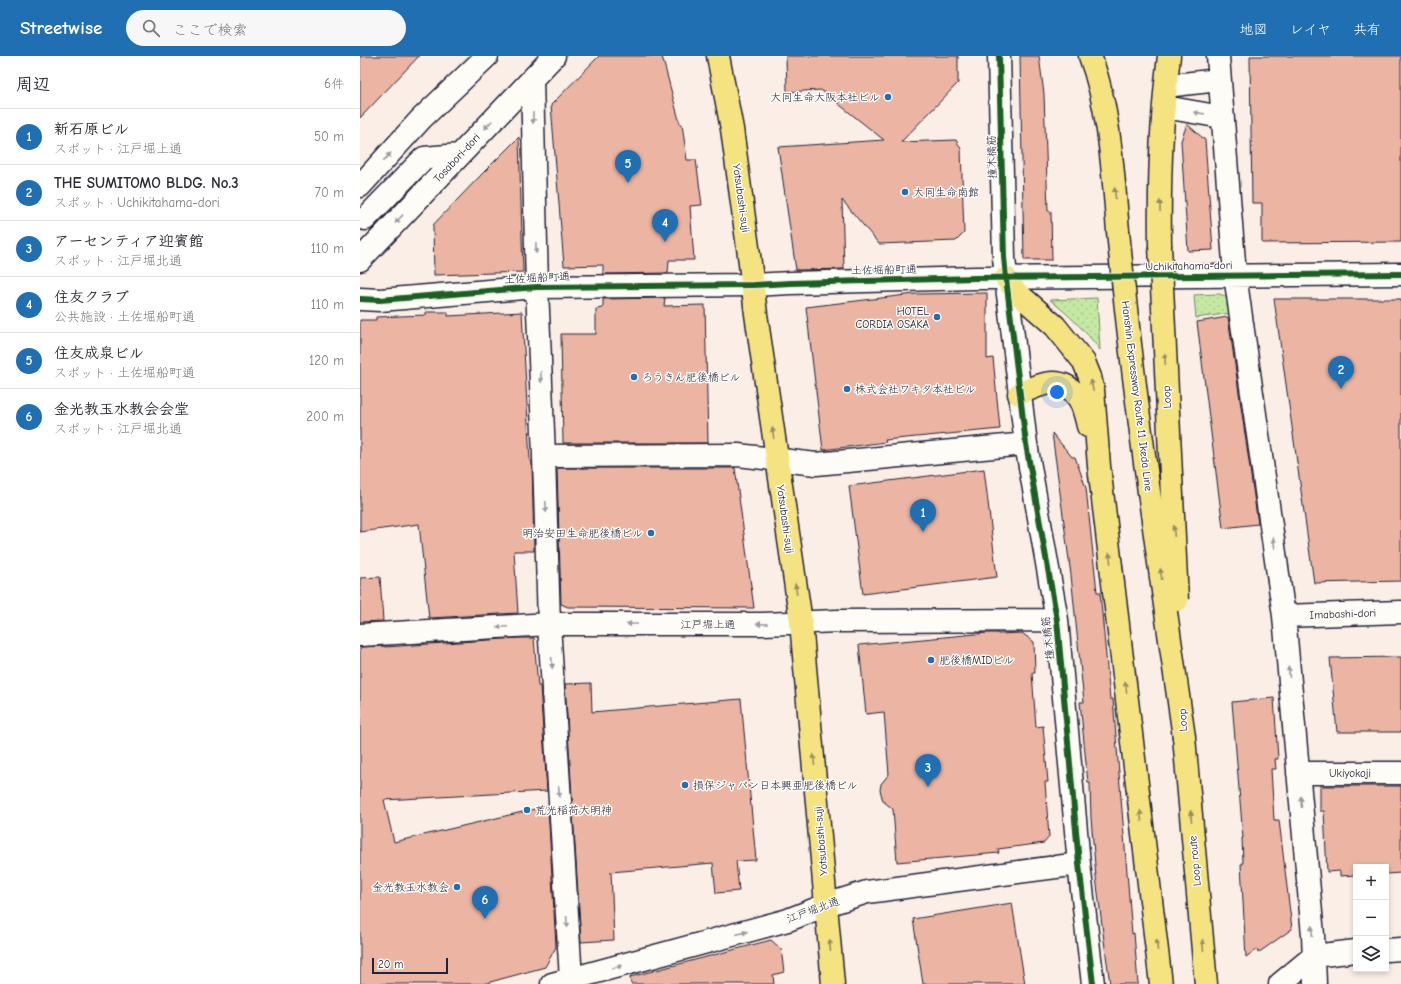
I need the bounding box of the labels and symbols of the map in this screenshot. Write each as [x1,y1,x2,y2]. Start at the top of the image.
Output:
place label: 大同生命大阪本社ビル [770,91,880,104]
marker: 大同生命大阪本社ビル [883,92,893,102]
one-way arrow [1193,110,1205,116]
one-way arrow [530,112,536,125]
one-way arrow [483,120,493,130]
street label: Tosabori-dori [431,131,483,185]
street label: 撞木橋筋 [985,135,999,179]
pin: 5 [615,150,641,183]
one-way arrow [382,152,391,162]
street label: Yotsubashi-suji [730,163,752,233]
place label: 大同生命南館 [913,186,979,199]
marker: 大同生命南館 [900,187,910,197]
one-way arrow [1111,187,1118,199]
one-way arrow [1156,200,1163,212]
pin: 4 [652,209,678,242]
one-way arrow [394,214,403,224]
one-way arrow [533,242,539,255]
street label: Uchikitahama-dori [1145,259,1233,273]
street label: 土佐堀船町通 [851,263,917,277]
street label: 土佐堀船町通 [504,270,570,286]
street label: Hanshin Expressway Route 11 Ikeda Line [1119,300,1155,492]
place label: HOTEL CORDIA OSAKA [856,305,930,331]
marker: HOTEL CORDIA OSAKA [932,312,942,322]
one-way arrow [1162,352,1168,365]
pin: 2 [1328,356,1354,389]
one-way arrow [538,371,544,384]
place label: ろうきん肥後橋ビル [642,371,741,384]
marker: ろうきん肥後橋ビル [629,372,639,382]
one-way arrow [1088,379,1094,392]
your location [1047,382,1067,402]
place label: 株式会社ワキタ本社ビル [855,383,976,396]
marker: 株式会社ワキタ本社ビル [842,384,852,394]
street label: Loop [1160,385,1174,409]
one-way arrow [770,426,776,439]
street label: Yotsubashi-suji [774,484,796,554]
pin: 1 [910,499,936,532]
one-way arrow [543,501,549,514]
one-way arrow [1170,525,1177,537]
place label: 明治安田生命肥後橋ビル [522,527,643,540]
marker: 明治安田生命肥後橋ビル [646,528,656,538]
one-way arrow [1271,537,1277,549]
one-way arrow [1107,552,1113,564]
one-way arrow [1158,568,1164,580]
one-way arrow [793,583,799,595]
street label: Imabashi-dori [1310,606,1376,622]
street label: 撞木橋筋 [1039,615,1057,661]
street label: 江戸堀上通 [681,618,736,631]
one-way arrow [625,621,638,627]
one-way arrow [755,621,768,627]
one-way arrow [496,623,508,630]
place label: 肥後橋MIDビル [939,654,1014,667]
marker: 肥後橋MIDビル [926,655,936,665]
one-way arrow [548,657,555,669]
one-way arrow [1286,666,1293,678]
one-way arrow [1123,681,1129,693]
street label: Loop [1176,708,1190,732]
one-way arrow [810,754,817,766]
pin: 3 [915,754,941,787]
street label: Ukiyokoji [1329,767,1371,780]
place label: 損保ジャパン日本興亜肥後橋ビル [693,779,858,792]
marker: 損保ジャパン日本興亜肥後橋ビル [680,780,690,790]
one-way arrow [556,786,563,798]
one-way arrow [1297,796,1304,808]
place label: 荒光稲荷大明神 [535,804,612,817]
marker: 荒光稲荷大明神 [522,805,532,815]
street label: Yotsubashi-suji [812,806,830,876]
one-way arrow [1138,810,1145,822]
one-way arrow [1188,810,1194,822]
street label: Loop route [1186,835,1204,887]
place label: 金光教玉水教会 [372,881,449,894]
marker: 金光教玉水教会 [452,882,462,892]
pin: 6 [472,886,498,919]
street label: 江戸堀北通 [785,894,841,926]
one-way arrow [564,916,571,928]
one-way arrow [1309,925,1316,937]
one-way arrow [736,929,748,935]
one-way arrow [827,939,833,951]
one-way arrow [1154,939,1160,951]
one-way arrow [1199,939,1206,951]
scale bar [372,956,448,975]
one-way arrow [611,964,623,970]

